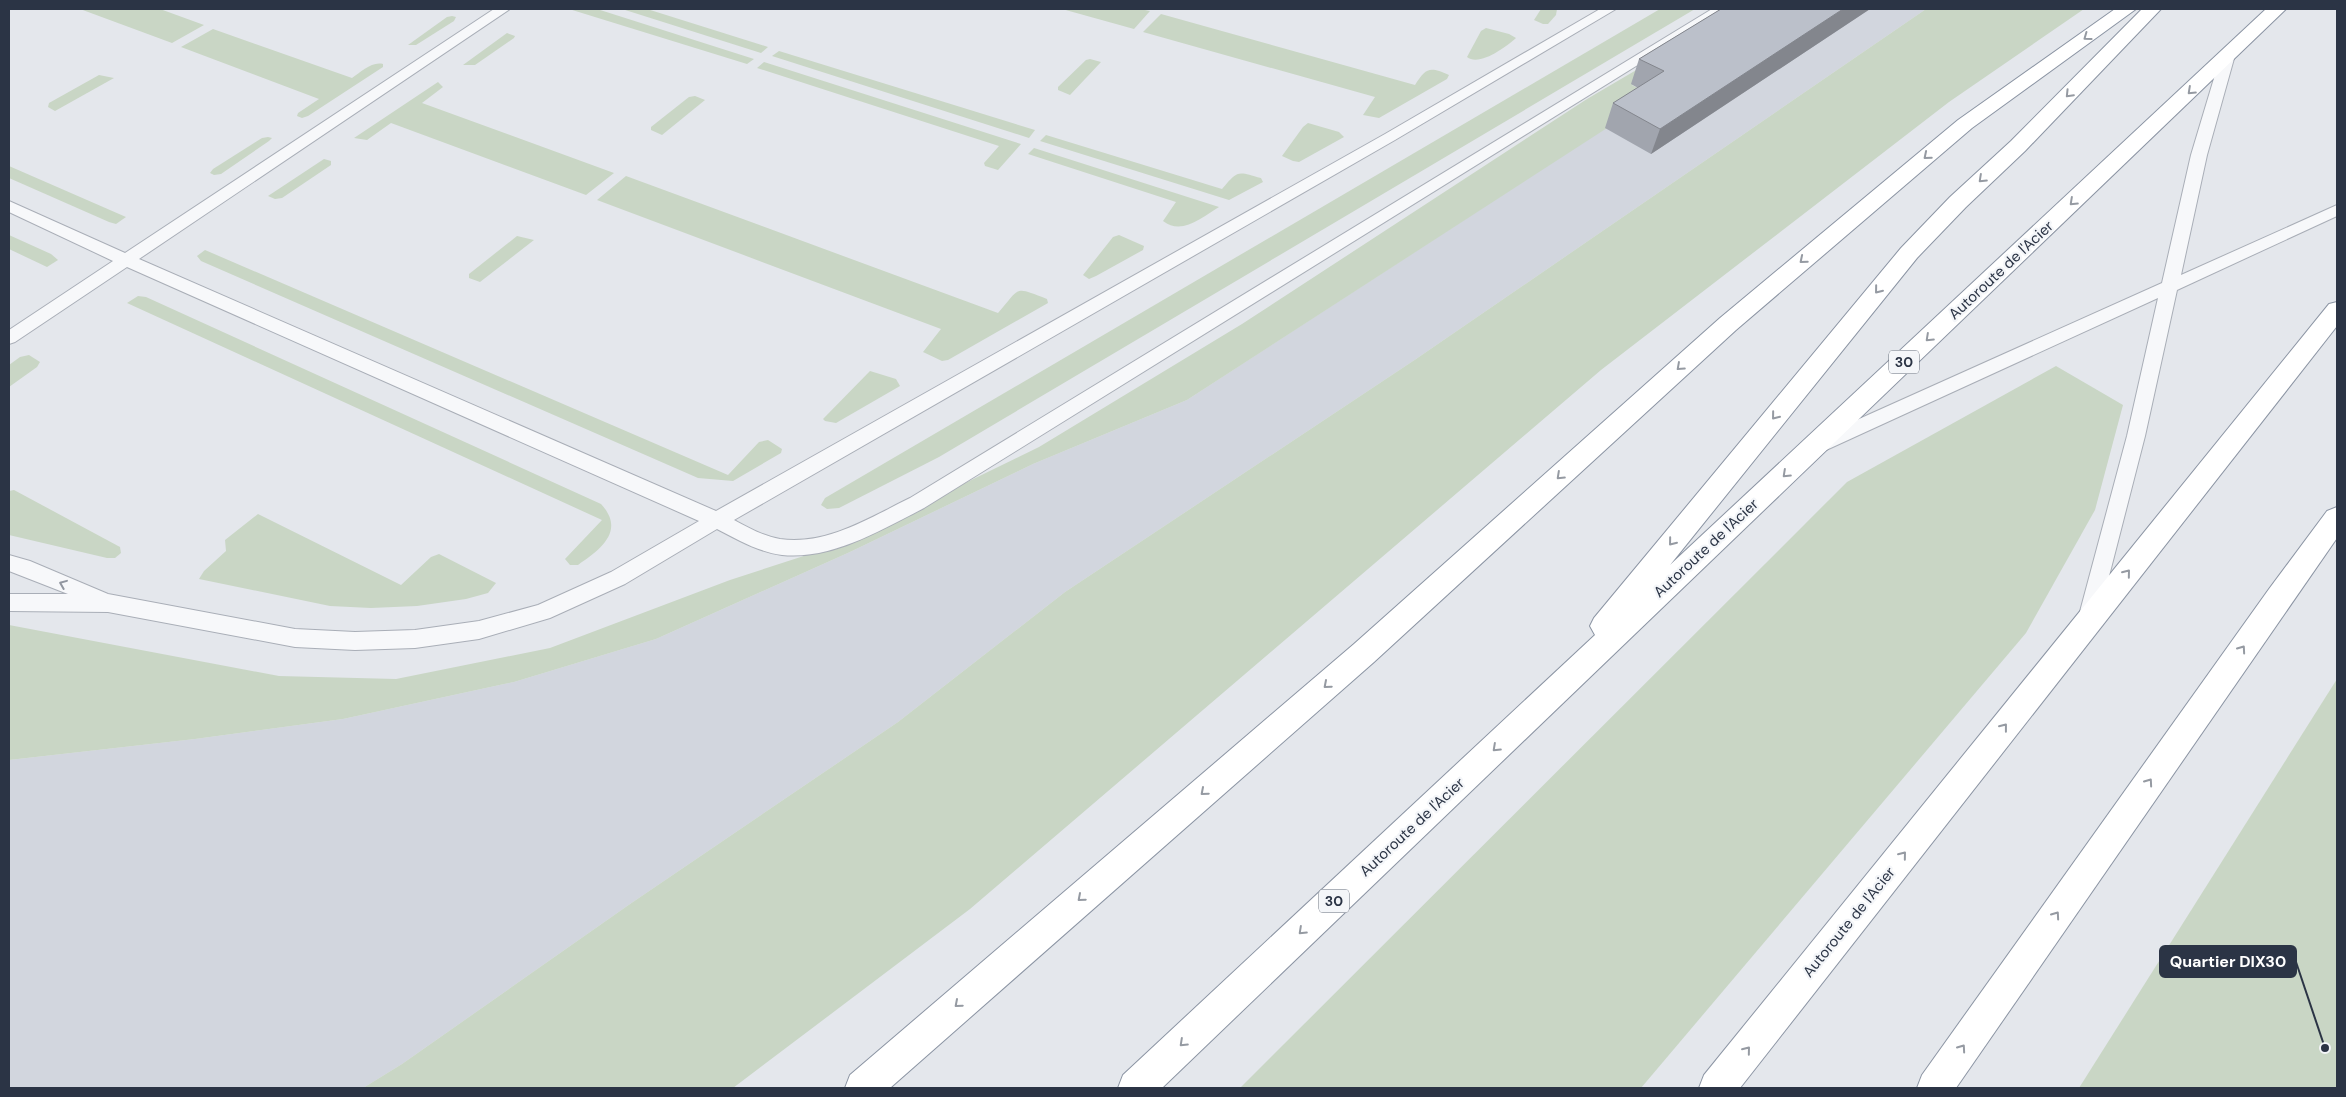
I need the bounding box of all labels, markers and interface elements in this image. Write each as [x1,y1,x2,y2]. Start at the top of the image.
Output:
one-way arrow [2083,31,2093,40]
one-way arrow [2187,85,2196,94]
one-way arrow [2066,88,2075,97]
one-way arrow [1924,150,1933,158]
one-way arrow [1979,173,1988,182]
one-way arrow [2069,196,2078,205]
street label: Autoroute de l'Acier [1944,216,2058,324]
one-way arrow [1799,254,1808,263]
one-way arrow [1875,285,1884,294]
one-way arrow [1926,332,1935,341]
road number: 30 [1889,351,1919,374]
one-way arrow [1677,361,1686,370]
one-way arrow [1773,410,1781,419]
one-way arrow [1782,468,1791,477]
one-way arrow [1556,470,1565,479]
street label: Autoroute de l'Acier [1649,494,1763,602]
one-way arrow [1670,536,1678,545]
one-way arrow [2122,570,2130,579]
one-way arrow [59,580,68,590]
one-way arrow [2236,645,2245,655]
one-way arrow [1324,680,1333,689]
one-way arrow [1999,724,2008,733]
one-way arrow [1492,742,1501,751]
street label: Autoroute de l'Acier [1355,773,1469,881]
one-way arrow [2143,778,2152,788]
one-way arrow [1201,786,1210,795]
one-way arrow [1898,852,1906,861]
street label: Autoroute de l'Acier [1798,862,1900,981]
road number: 30 [1319,889,1349,912]
one-way arrow [1078,892,1087,901]
one-way arrow [2050,911,2059,921]
one-way arrow [1298,926,1307,935]
callout: Quartier DIX30 [2160,946,2296,977]
text: Quartier DIX30 [2170,951,2286,972]
one-way arrow [955,998,964,1007]
one-way arrow [1180,1037,1189,1046]
one-way arrow [1957,1045,1965,1054]
one-way arrow [1742,1047,1750,1056]

